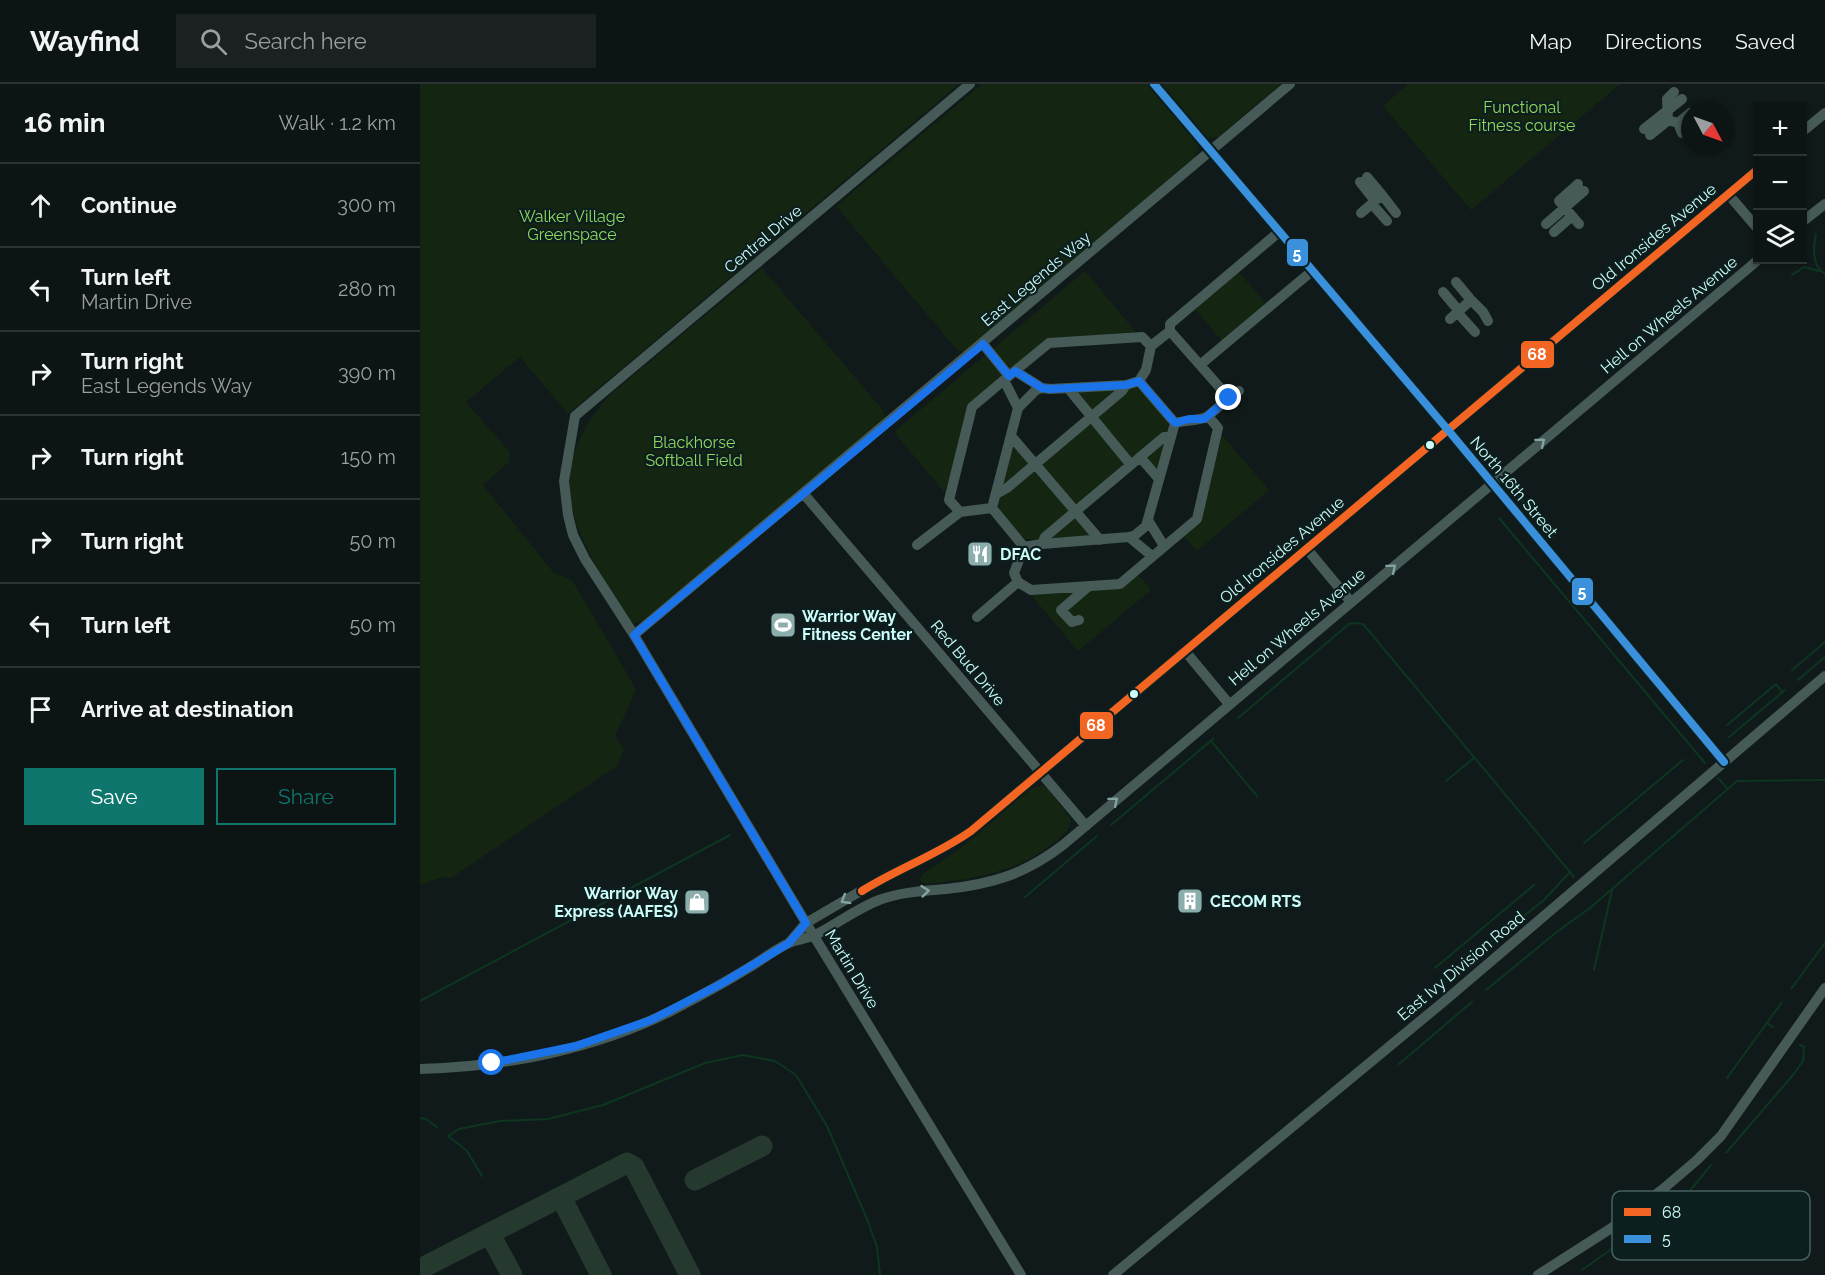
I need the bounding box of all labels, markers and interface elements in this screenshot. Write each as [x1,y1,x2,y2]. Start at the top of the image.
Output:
search box [176,14,596,68]
text: Wayfind [30,25,140,58]
icon: search [197,25,230,58]
text: Search here [245,28,367,54]
text: Map [1529,29,1572,54]
text: Directions [1605,29,1702,54]
text: Saved [1735,29,1795,54]
park label: Functional Fitness course [1469,98,1576,135]
north arrow [1681,102,1735,156]
map controls [1753,102,1807,264]
button: + [1753,102,1807,156]
text: 16 min [24,108,105,138]
text: Walk · 1.2 km [278,111,396,135]
button: − [1753,156,1807,210]
street label: Old Ironsides Avenue [1588,179,1720,295]
icon: ahead [24,189,57,222]
text: Continue [81,192,177,218]
text: 300 m [337,193,396,217]
street label: Central Drive [720,201,806,277]
park label: Walker Village Greenspace [519,207,625,244]
button: layers [1753,210,1807,264]
street label: East Legends Way [977,227,1095,330]
line badge: 5 [1286,238,1309,267]
text: 5 [1293,244,1302,263]
street label: Hell on Wheels Avenue [1597,252,1741,378]
text: Turn left [81,264,171,290]
icon: left [24,273,57,306]
text: 280 m [338,277,396,301]
text: Martin Drive [81,290,192,314]
line badge: 68 [1520,340,1555,369]
text: 68 [1527,345,1547,364]
text: Turn right [81,348,184,374]
icon: right [24,357,57,390]
text: 390 m [338,361,396,385]
text: East Legends Way [81,374,252,398]
route end [1215,384,1241,410]
park label: Blackhorse Softball Field [645,433,743,470]
street label: North 16th Street [1466,433,1562,542]
one-way arrow [1534,438,1545,449]
unlabelled marker [1424,439,1436,451]
icon: right [24,441,57,474]
text: Turn right [81,444,184,470]
text: 150 m [341,445,396,469]
street label: Old Ironsides Avenue [1216,492,1348,608]
icon: right [24,525,57,558]
text: Turn right [81,528,184,554]
text: 50 m [349,529,396,553]
restaurant icon: DFAC [965,539,995,569]
place label: DFAC [1000,545,1041,564]
street label: Hell on Wheels Avenue [1225,564,1369,690]
one-way arrow [1385,564,1396,575]
line badge: 5 [1571,577,1594,606]
text: 5 [1578,582,1587,601]
place label: Warrior Way Fitness Center [802,607,912,644]
icon: left [24,609,57,642]
sports icon: Warrior Way Fitness Center [768,610,798,640]
text: Turn left [81,612,171,638]
text: 50 m [349,613,396,637]
street label: Red Bud Drive [927,616,1009,710]
unlabelled marker [1128,688,1140,700]
icon: arrive [24,693,57,726]
text: Arrive at destination [81,696,294,722]
line badge: 68 [1079,711,1114,740]
text: 68 [1086,716,1106,735]
button: Save [24,768,204,825]
button: Share [216,768,396,825]
one-way arrow [1107,798,1118,809]
place label: Warrior Way Express (AAFES) [554,884,678,921]
one-way arrow [920,885,929,898]
building icon: CECOM RTS [1175,886,1205,916]
shop icon: Warrior Way Express (AAFES) [682,887,712,917]
place label: CECOM RTS [1210,892,1301,911]
one-way arrow [841,893,851,905]
street label: East Ivy Division Road [1394,907,1528,1025]
street label: Martin Drive [821,926,883,1012]
route start [478,1049,504,1075]
legend [1612,1191,1810,1260]
text: 68 [1662,1203,1681,1222]
text: 5 [1662,1230,1671,1249]

